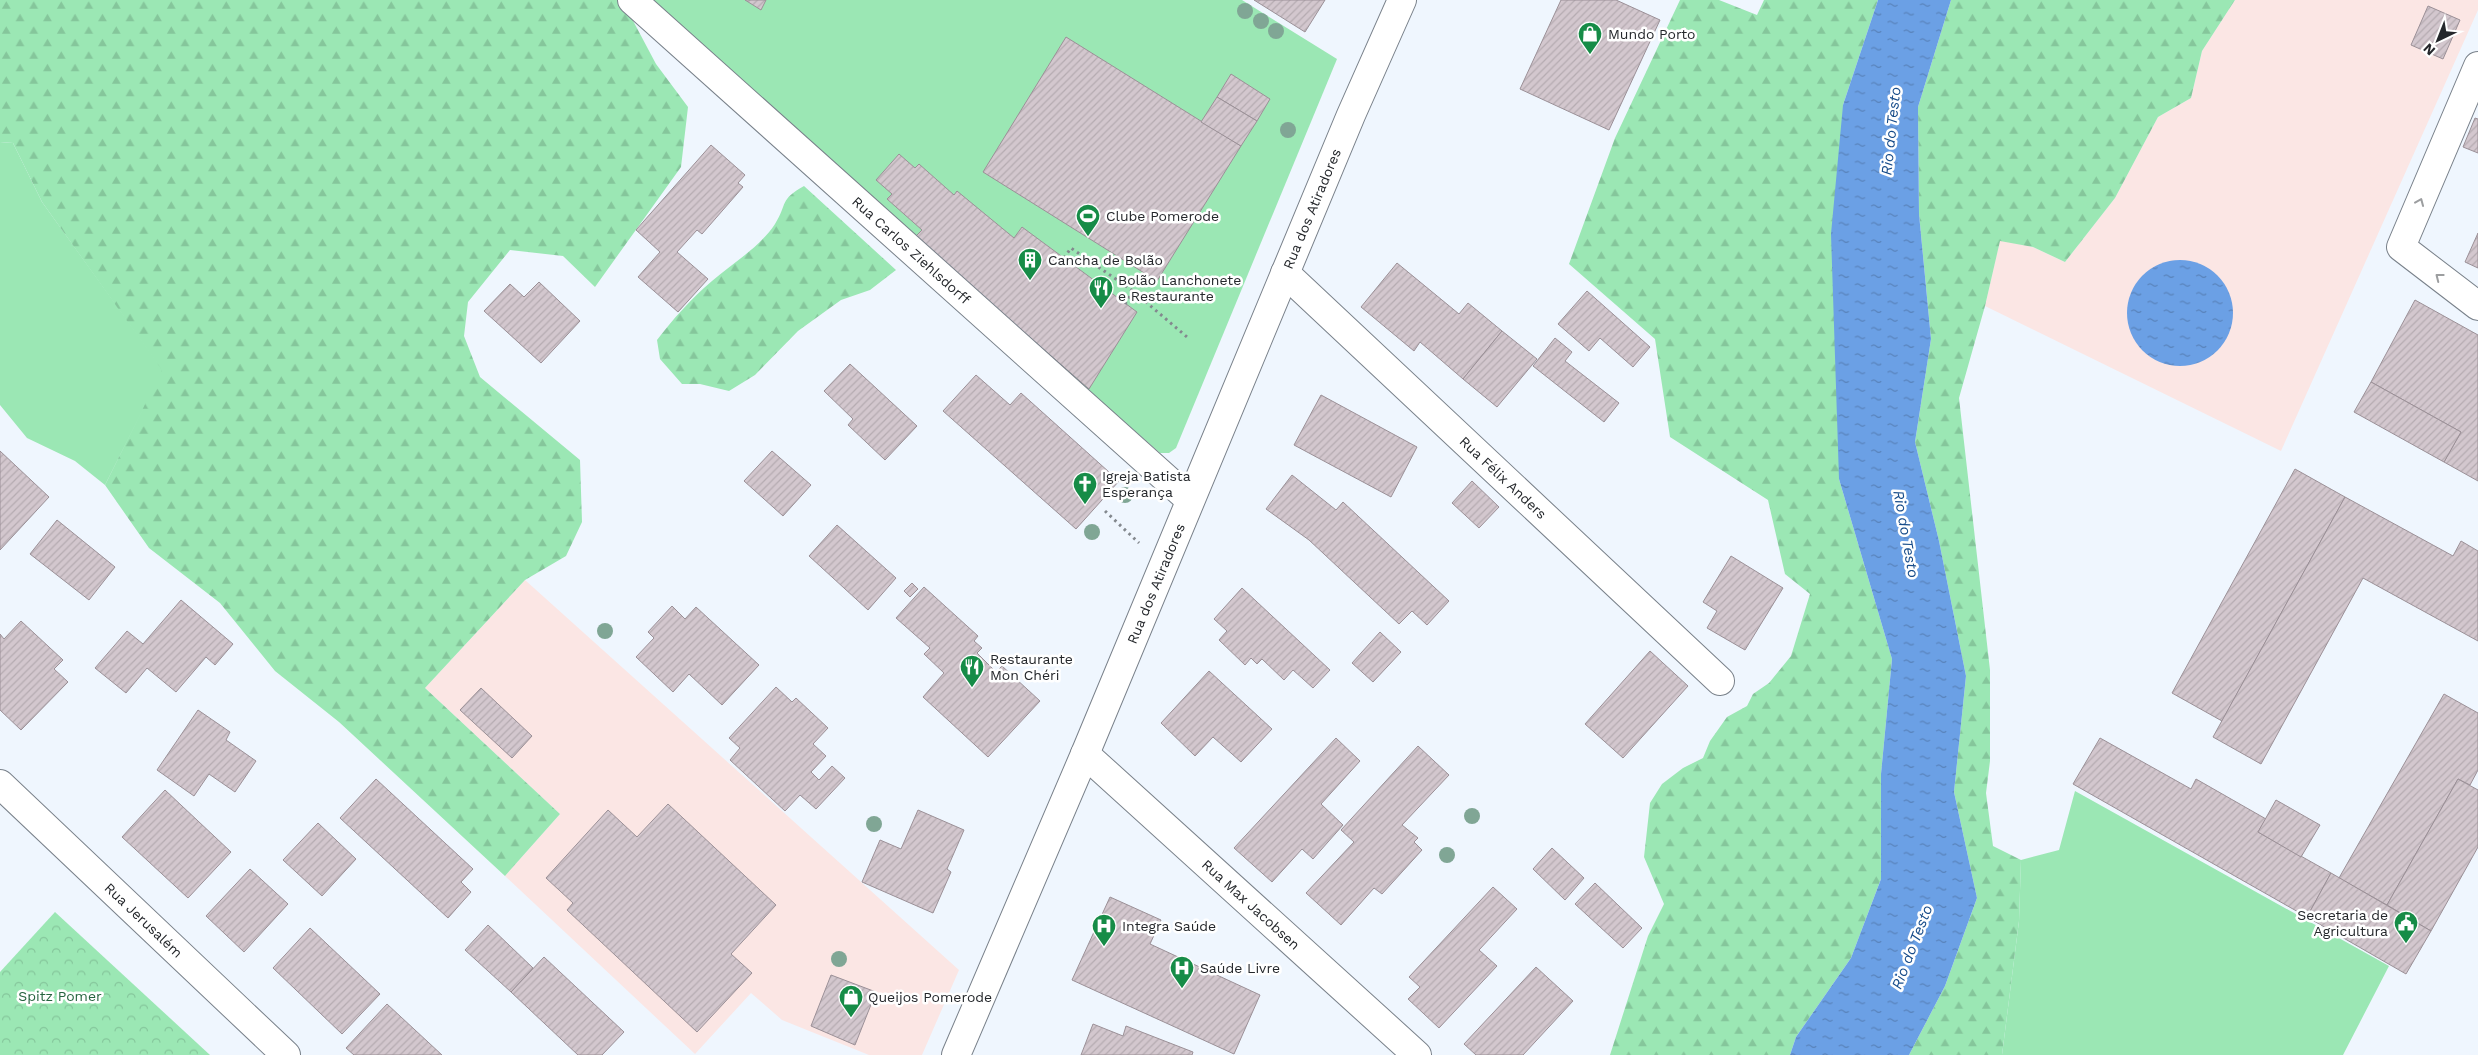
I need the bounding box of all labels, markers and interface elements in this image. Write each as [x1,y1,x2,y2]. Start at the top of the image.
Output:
north arrow [2413,15,2463,65]
shop icon: Mundo Porto [1577,21,1603,55]
place label: Mundo Porto [1608,26,1695,42]
text: N [2420,40,2438,59]
water label: Rio do Testo [1877,86,1905,176]
street label: Rua dos Atiradores [1280,146,1344,271]
street label: Rua Carlos Ziehlsdorff [849,193,974,307]
one-way arrow [2413,198,2424,207]
sports icon: Clube Pomerode [1075,203,1101,237]
place label: Clube Pomerode [1106,208,1219,224]
building icon: Cancha de Bolão [1017,247,1043,281]
place label: Cancha de Bolão [1048,252,1163,268]
place label: Bolão Lanchonete e Restaurante [1118,272,1241,304]
one-way arrow [2436,274,2445,282]
restaurant icon: Bolão Lanchonete e Restaurante [1088,275,1114,309]
street label: Rua Félix Anders [1456,433,1550,522]
place label: Igreja Batista Esperança [1102,468,1191,500]
church icon: Igreja Batista Esperança [1072,471,1098,505]
water label: Rio do Testo [1889,489,1923,579]
street label: Rua dos Atiradores [1124,521,1188,646]
place label: Restaurante Mon Chéri [990,651,1073,683]
restaurant icon: Restaurante Mon Chéri [959,654,985,688]
street label: Rua Max Jacobsen [1199,856,1303,953]
street label: Rua Jerusalém [102,880,186,961]
water label: Rio do Testo [1888,902,1936,992]
place label: Secretaria de Agricultura [2297,907,2388,939]
public building icon: Secretaria de Agricultura [2393,910,2419,944]
hospital icon: Integra Saúde [1091,913,1117,947]
place label: Integra Saúde [1122,918,1216,934]
hospital icon: Saúde Livre [1169,955,1195,989]
place label: Saúde Livre [1200,960,1280,976]
shop icon: Queijos Pomerode [838,984,864,1018]
park label: Spitz Pomer [18,988,102,1004]
place label: Queijos Pomerode [868,989,992,1005]

